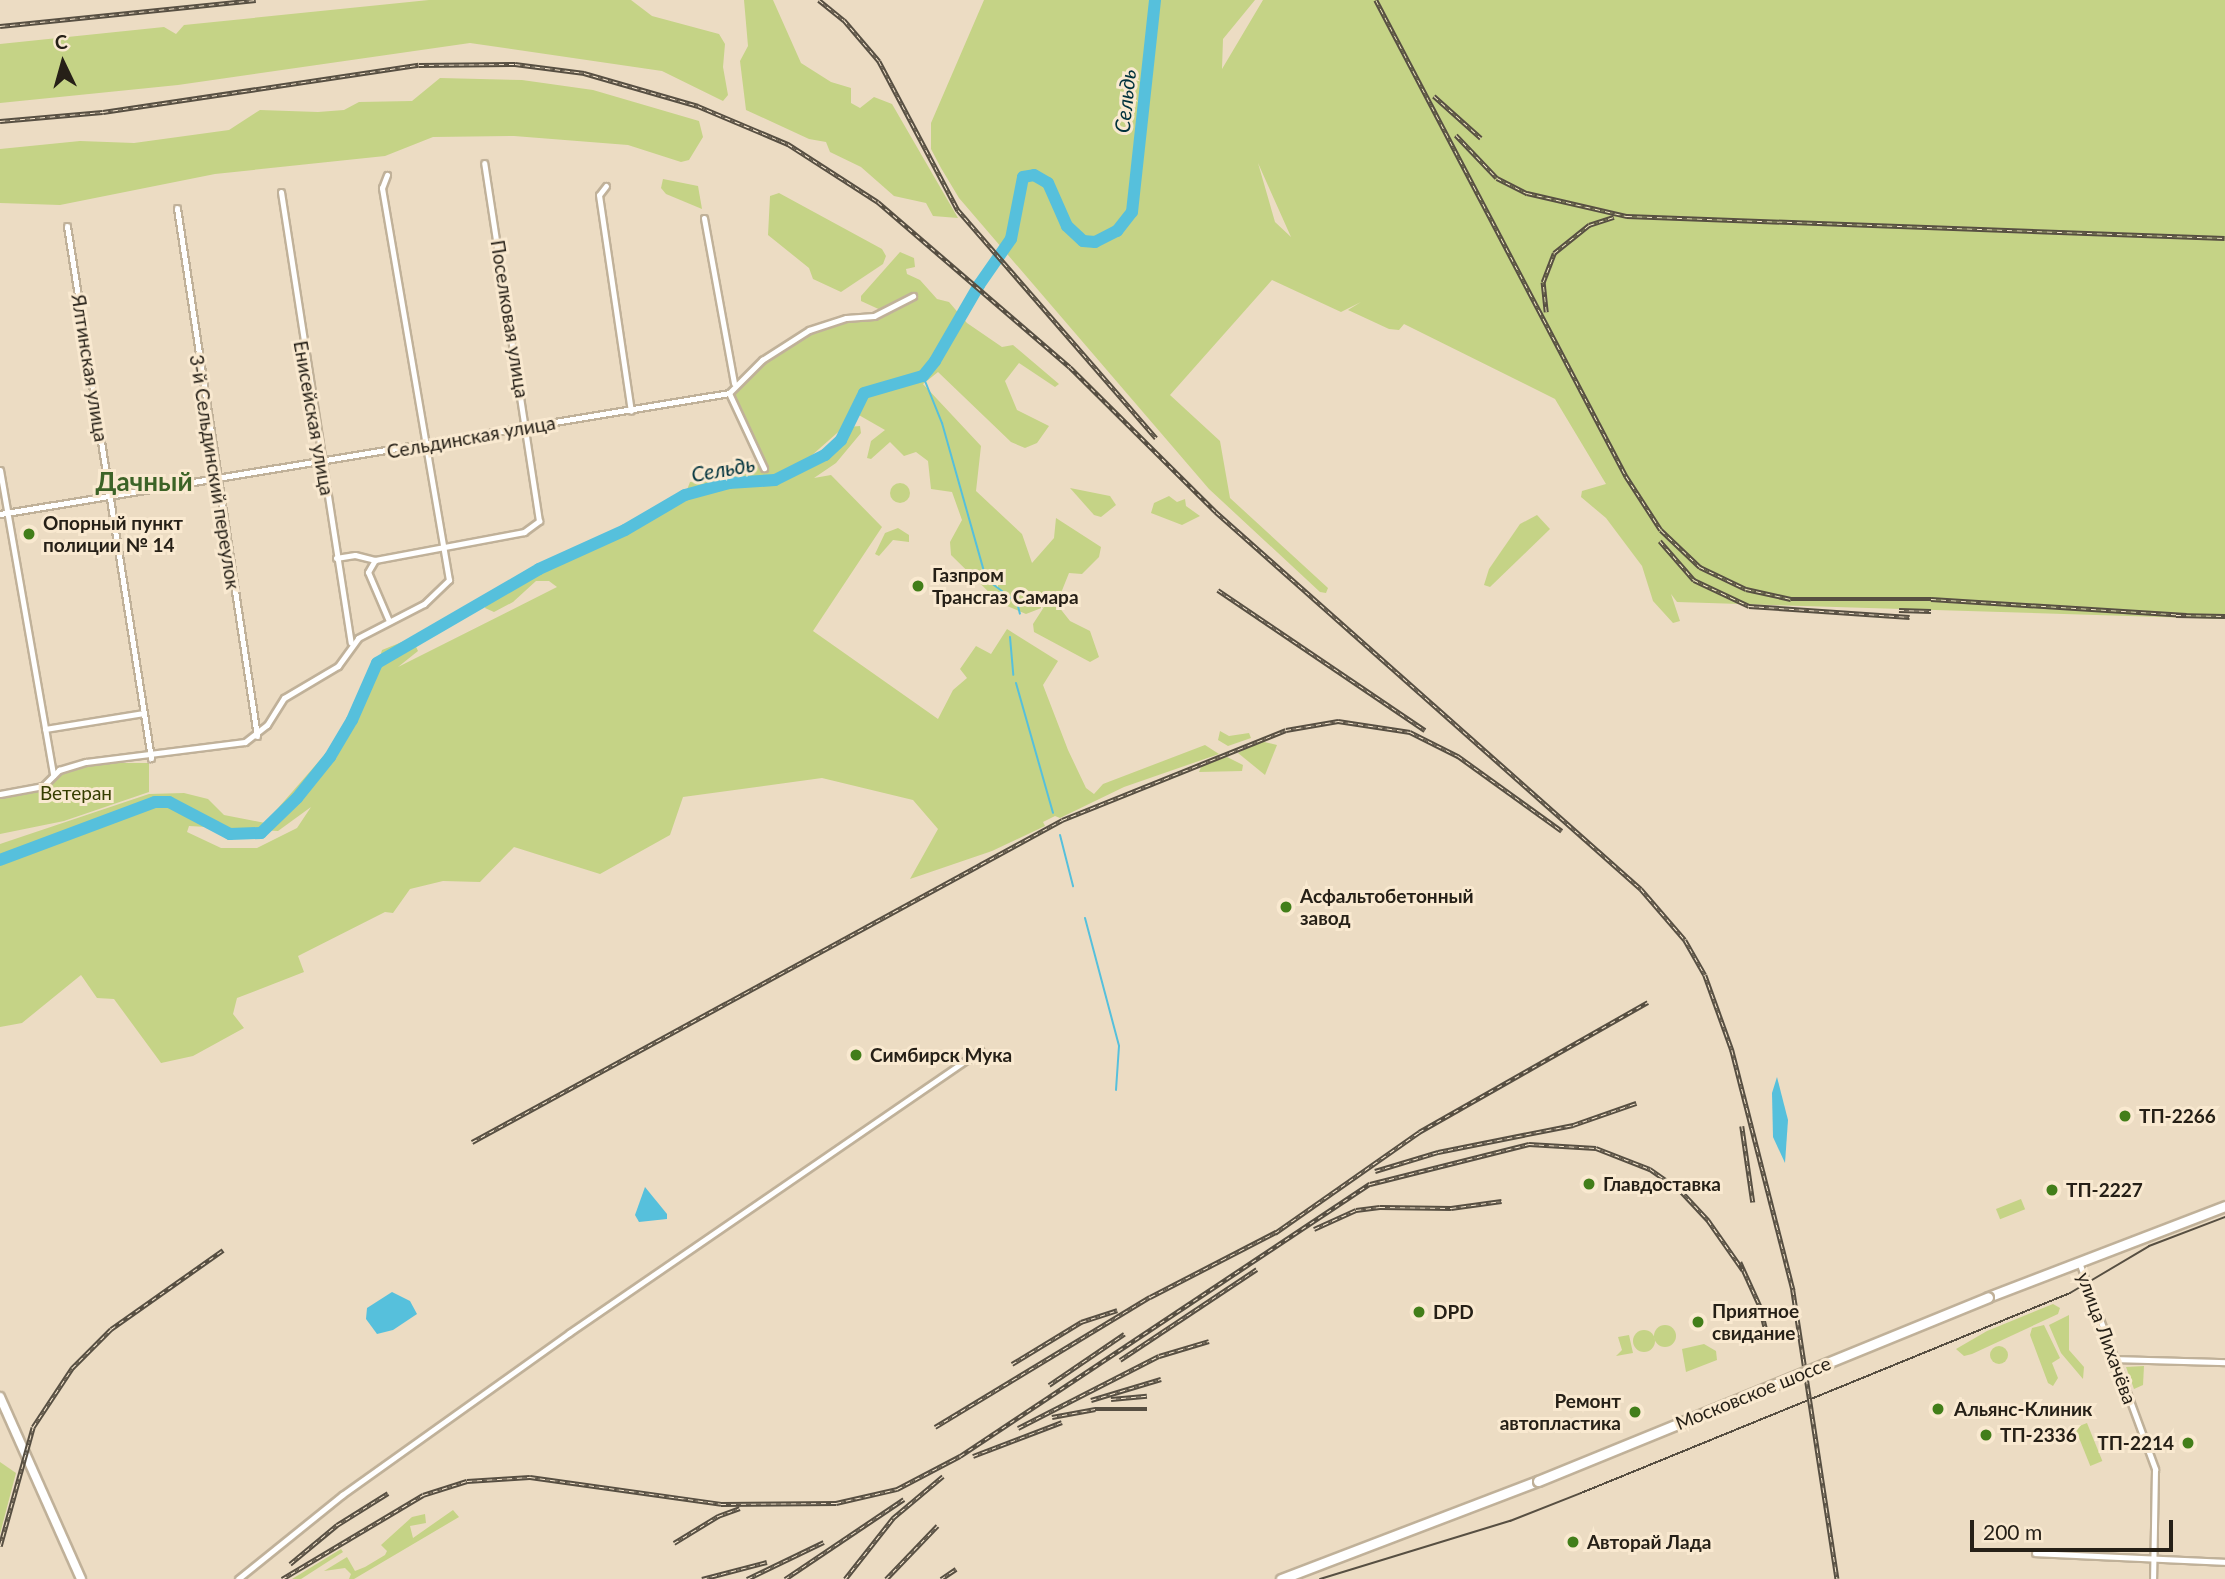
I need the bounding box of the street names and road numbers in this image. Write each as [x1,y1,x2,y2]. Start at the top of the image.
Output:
street label: Поселковая улица [486,238,534,400]
street label: Ялтинская улица [67,292,113,444]
street label: Енисейская улица [289,339,339,497]
street label: 3-й Сельдинский переулок [185,353,245,591]
street label: Сельдинская улица [385,411,557,463]
street label: улица Лихачёва [2073,1269,2141,1407]
street label: Московское шоссе [1672,1351,1834,1435]

